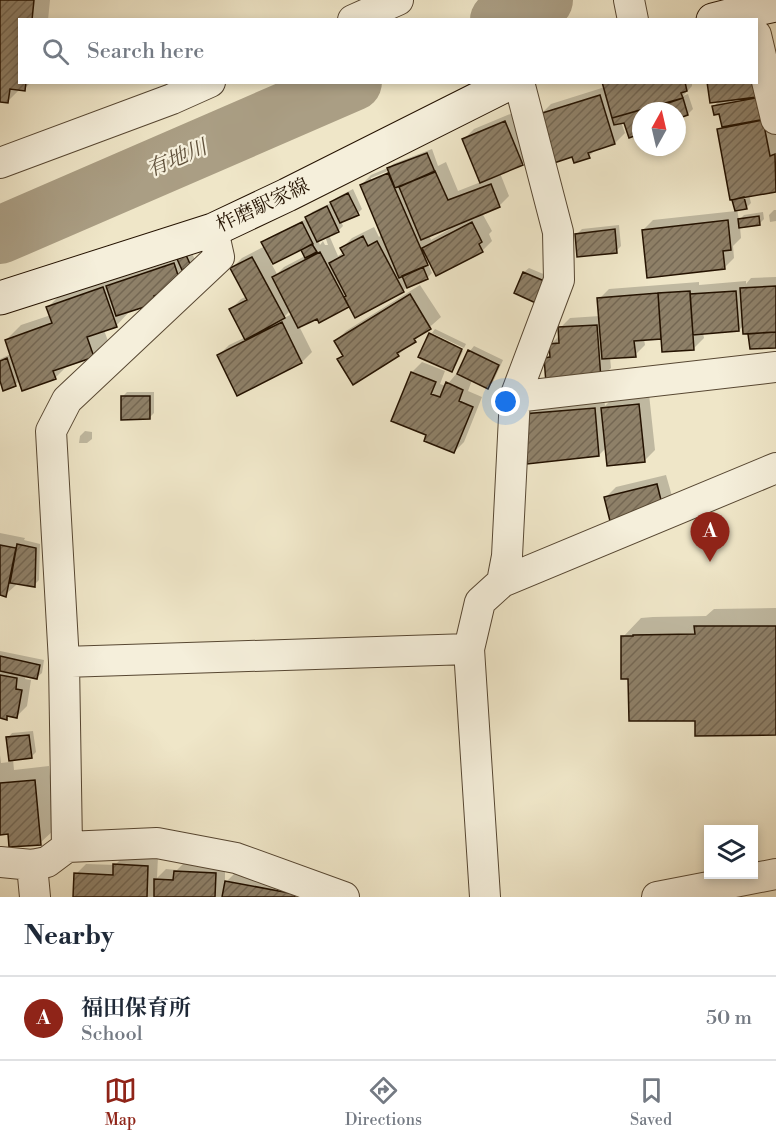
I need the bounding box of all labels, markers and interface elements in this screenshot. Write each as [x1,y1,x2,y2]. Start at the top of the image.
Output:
search box [18,18,758,84]
icon: search [39,35,72,68]
text: Search here [87,38,204,65]
north arrow [632,102,686,156]
water label: 有地川 [143,134,213,183]
street label: 柞磨駅家線 [212,174,314,238]
your location [491,387,520,416]
pin: A [690,512,730,562]
map controls [704,825,758,879]
button: layers [704,825,758,879]
text: Nearby [24,920,114,952]
text: 福田保育所 [81,995,191,1022]
text: A [36,1006,51,1031]
text: 50 m [706,1006,752,1031]
text: School [81,1022,143,1047]
tab: Map [104,1074,137,1130]
tab: Directions [345,1074,422,1130]
tab: Saved [630,1074,672,1130]

